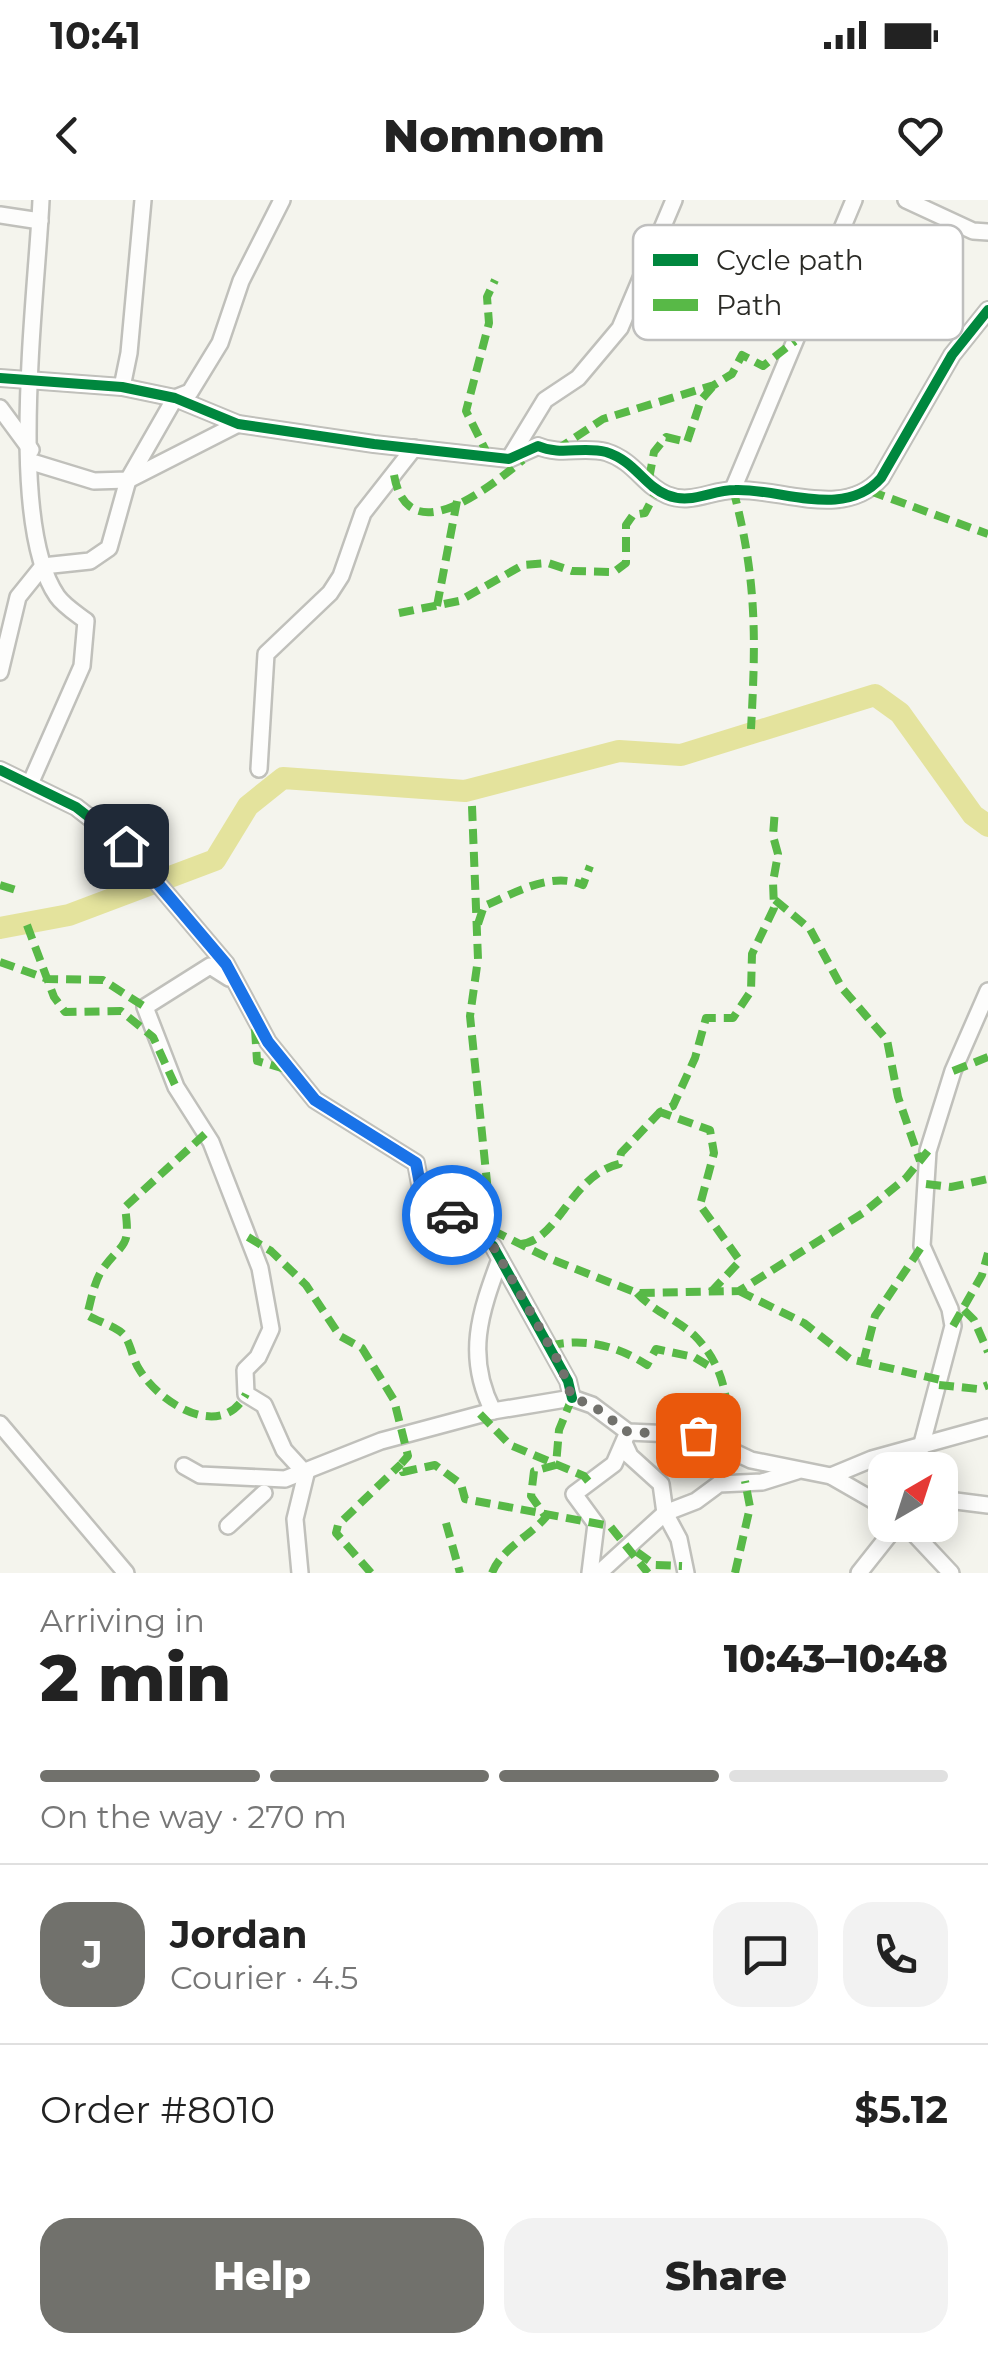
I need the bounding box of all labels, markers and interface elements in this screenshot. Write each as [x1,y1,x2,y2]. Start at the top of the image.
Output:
text: 10:41 [50,12,141,59]
icon: back [40,108,95,163]
text: Nomnom [383,108,605,163]
icon: heart [893,108,948,163]
legend [633,225,963,340]
text: Cycle path [716,243,864,277]
text: Path [716,288,783,322]
pin [84,804,169,889]
icon: home [99,819,154,874]
courier [402,1165,502,1265]
icon: car [425,1188,480,1243]
pin [656,1393,741,1478]
icon: bag [671,1408,726,1463]
north arrow [868,1452,958,1542]
map controls [868,1452,958,1542]
text: Arriving in [40,1601,205,1640]
text: 10:43–10:48 [724,1635,948,1682]
text: 2 min [40,1638,231,1717]
text: On the way · 270 m [40,1797,347,1836]
button: chat [713,1902,818,2007]
button: phone [843,1902,948,2007]
text: Jordan [170,1911,308,1958]
text: J [82,1931,103,1978]
text: Courier · 4.5 [170,1958,358,1997]
text: Order #8010 [40,2086,275,2133]
text: $5.12 [854,2086,948,2133]
button: Help [40,2218,484,2333]
button: Share [504,2218,948,2333]

